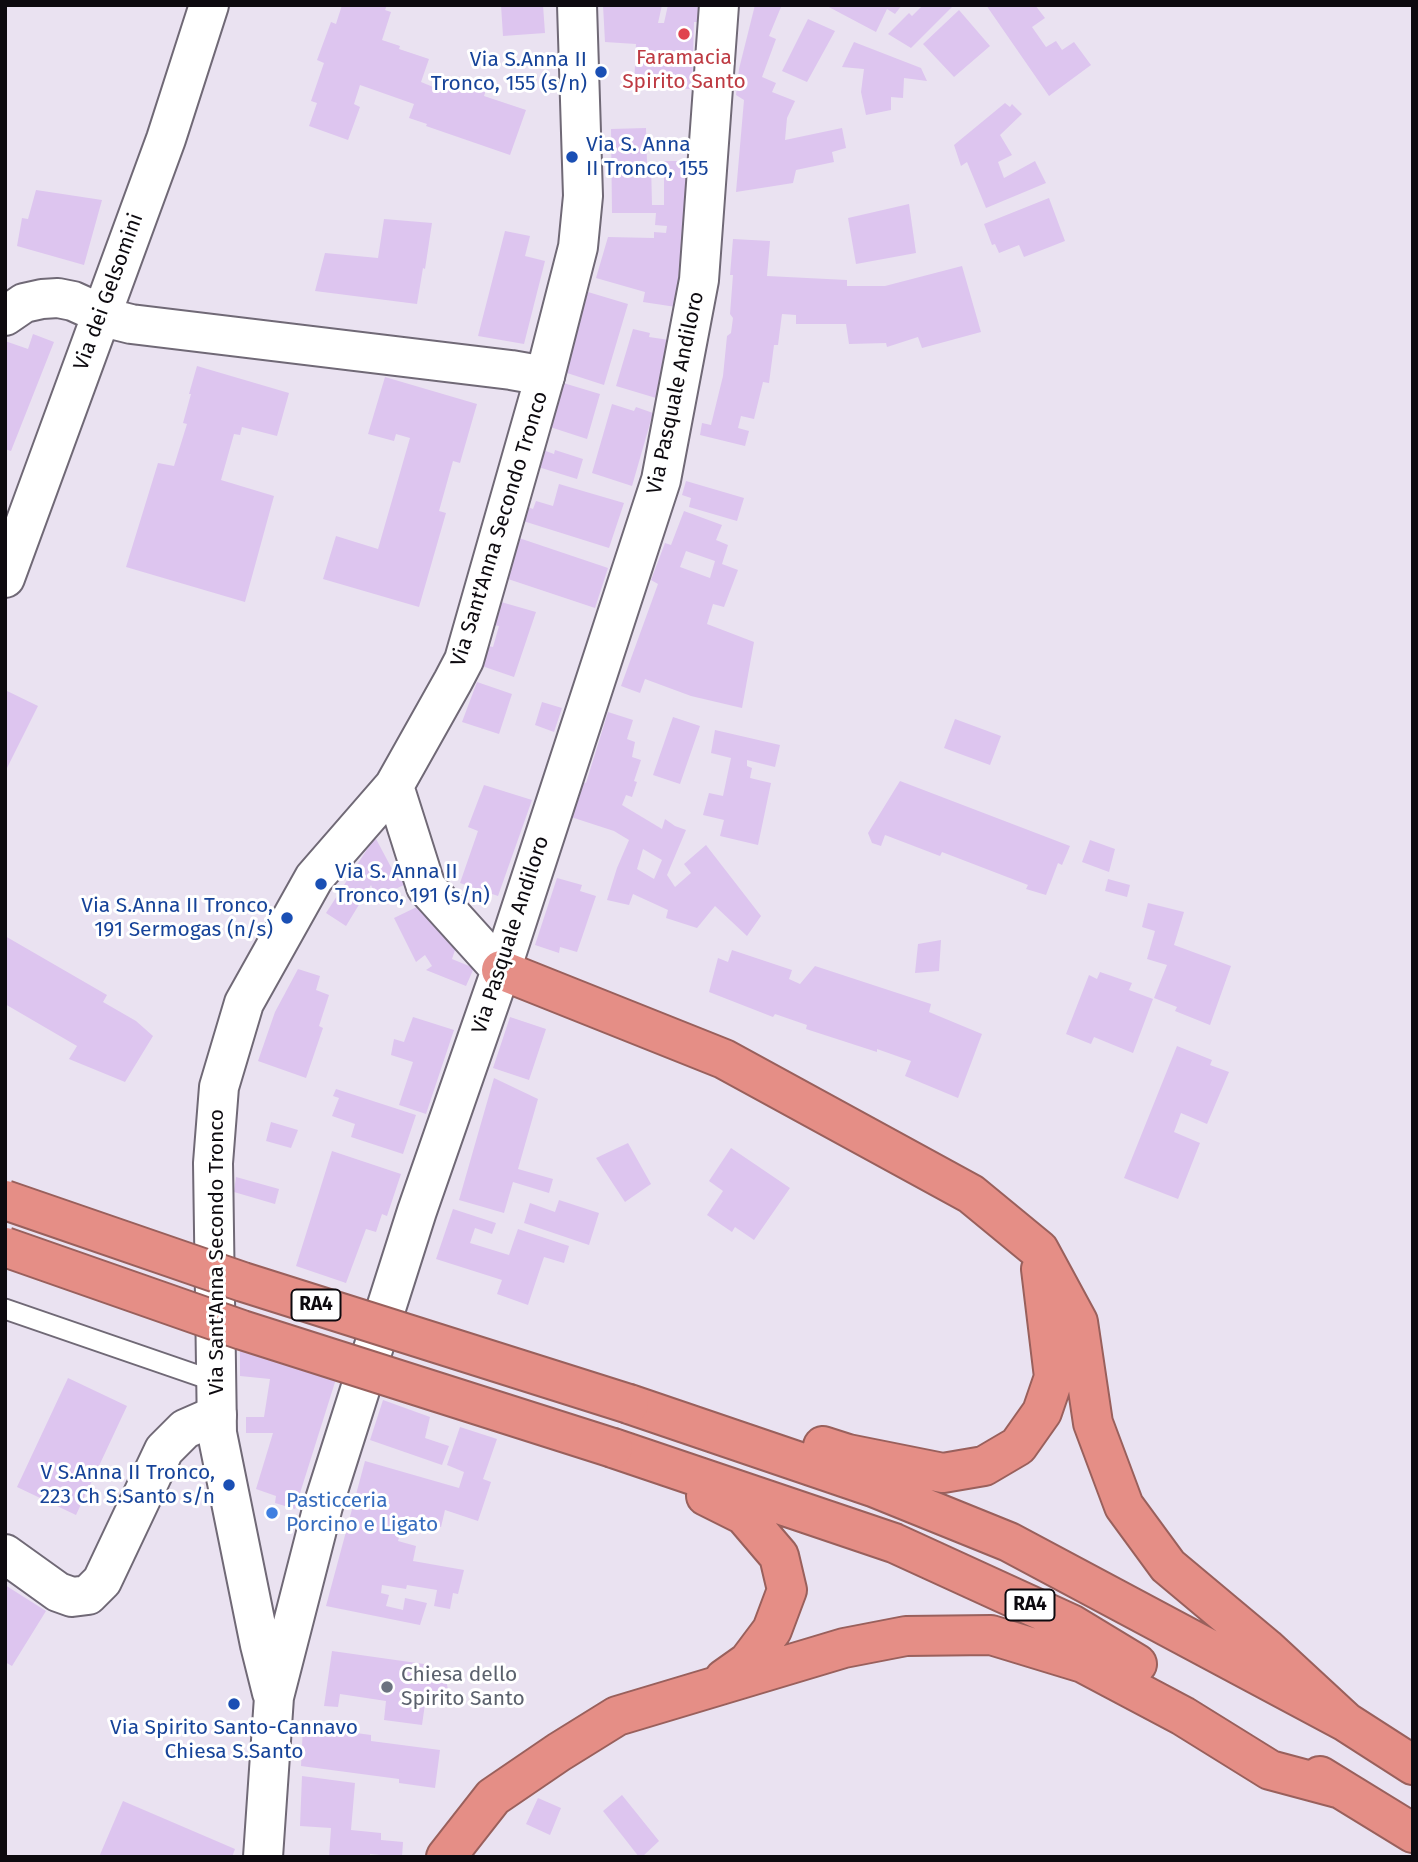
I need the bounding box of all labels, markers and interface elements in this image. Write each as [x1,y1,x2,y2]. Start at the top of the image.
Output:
marker: Faramacia Spirito Santo [676,26,692,42]
place label: Faramacia Spirito Santo [622,45,746,95]
place label: Via S.Anna II Tronco, 155 (s/n) [431,47,587,97]
marker: Via S.Anna II Tronco, 155 (s/n) [593,64,609,80]
place label: Via S. Anna II Tronco, 155 [586,132,709,182]
marker: Via S. Anna II Tronco, 155 [564,149,580,165]
street label: Via dei Gelsomini [69,210,149,374]
street label: Via Pasquale Andiloro [642,289,710,497]
street label: Via Sant'Anna Secondo Tronco [446,388,554,670]
street label: Via Pasquale Andiloro [467,833,555,1037]
place label: Via S. Anna II Tronco, 191 (s/n) [335,859,490,909]
marker: Via S. Anna II Tronco, 191 (s/n) [313,876,329,892]
place label: Via S.Anna II Tronco, 191 Sermogas (n/s) [81,893,273,943]
marker: Via S.Anna II Tronco, 191 Sermogas (n/s) [279,910,295,926]
street label: Via Sant'Anna Secondo Tronco [204,1109,230,1395]
road number: RA4 [292,1289,340,1320]
place label: V S.Anna II Tronco, 223 Ch S.Santo s/n [40,1460,215,1510]
marker: V S.Anna II Tronco, 223 Ch S.Santo s/n [221,1477,237,1493]
place label: Pasticceria Porcino e Ligato [286,1488,438,1538]
marker: Pasticceria Porcino e Ligato [264,1505,280,1521]
road number: RA4 [1006,1590,1054,1620]
place label: Chiesa dello Spirito Santo [401,1662,525,1712]
marker: Chiesa dello Spirito Santo [379,1679,395,1695]
marker: Via Spirito Santo-Cannavo Chiesa S.Santo [226,1696,242,1712]
place label: Via Spirito Santo-Cannavo Chiesa S.Santo [110,1715,358,1765]

